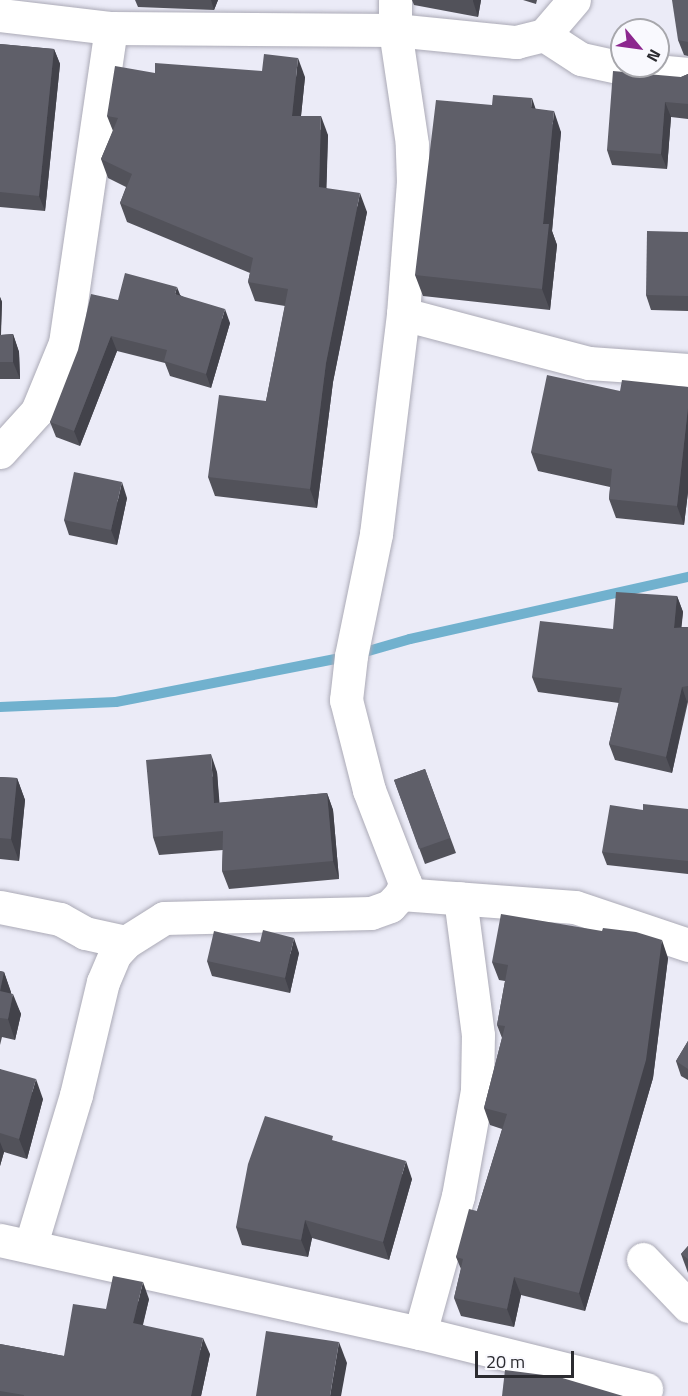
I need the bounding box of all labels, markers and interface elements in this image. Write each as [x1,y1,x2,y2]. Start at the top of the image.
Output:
north arrow [610,18,670,78]
text: N [641,45,667,66]
scale bar [478,1339,577,1377]
text: 20 m [486,1348,525,1375]

